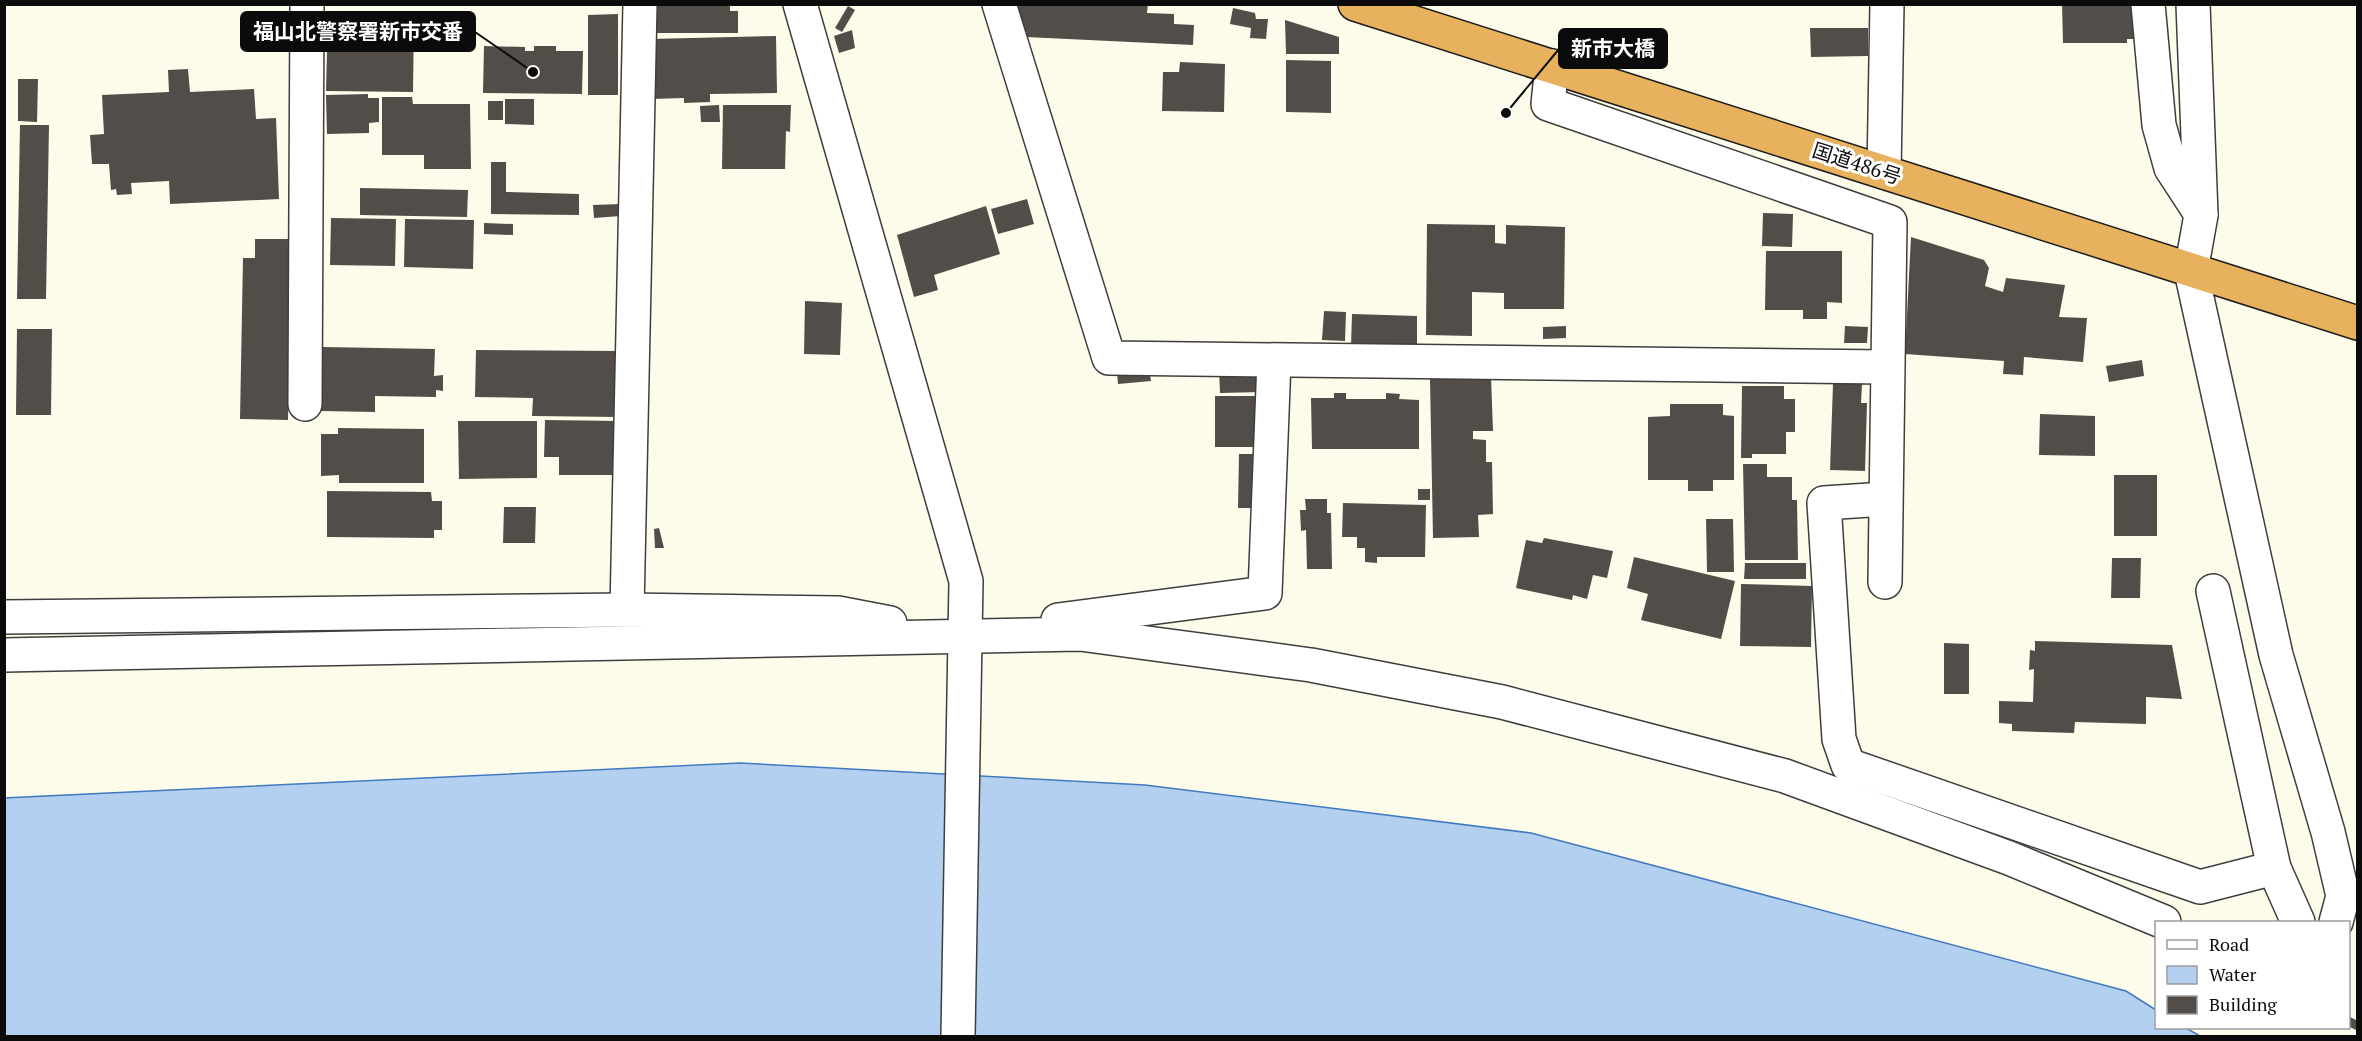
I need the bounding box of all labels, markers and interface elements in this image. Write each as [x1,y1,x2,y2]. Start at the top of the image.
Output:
callout: 福山北警察署新市交番 [241,12,475,51]
text: 福山北警察署新市交番 [253,17,463,45]
callout: 新市大橋 [1559,29,1667,68]
text: 新市大橋 [1571,34,1655,62]
street label: 国道486号 [1809,136,1905,190]
legend [2155,921,2350,1029]
text: Road [2209,932,2249,956]
text: Water [2209,962,2256,986]
text: Building [2209,992,2277,1016]

